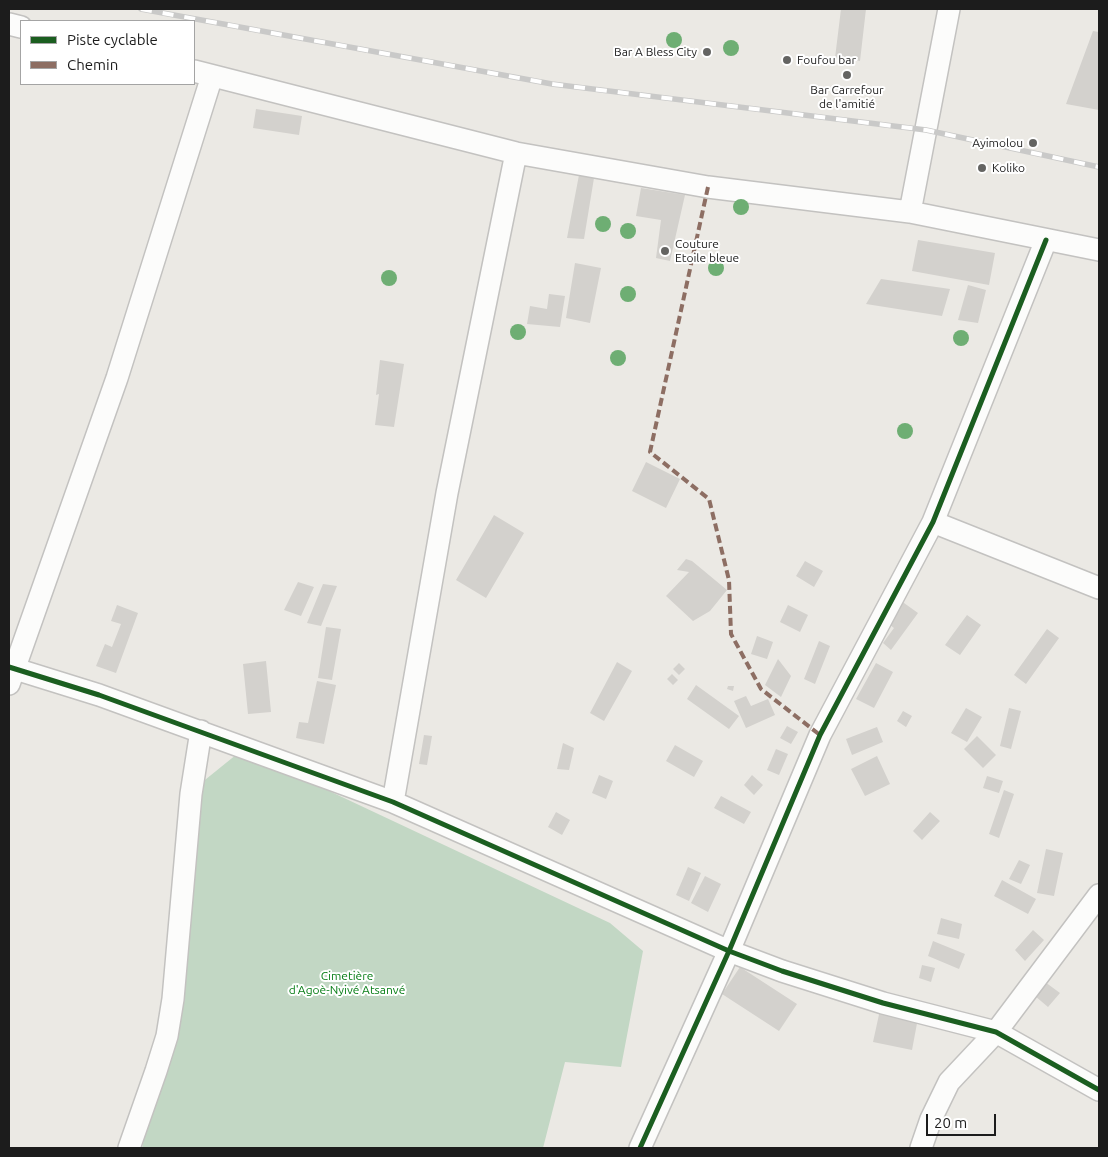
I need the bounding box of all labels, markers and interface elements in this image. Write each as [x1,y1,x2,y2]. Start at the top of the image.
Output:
legend [20,20,195,85]
text: Piste cyclable [67,31,158,48]
place label: Bar A Bless City [614,45,697,59]
marker: Bar A Bless City [701,46,713,58]
place label: Foufou bar [797,53,856,67]
marker: Foufou bar [781,54,793,66]
text: Chemin [67,56,118,73]
marker: Bar Carrefour de l'amitié [841,69,853,81]
place label: Bar Carrefour de l'amitié [810,83,884,111]
place label: Ayimolou [972,136,1023,150]
marker: Ayimolou [1027,137,1039,149]
place label: Koliko [992,161,1025,175]
marker: Koliko [976,162,988,174]
place label: Couture Etoile bleue [675,237,739,265]
marker: Couture Etoile bleue [659,245,671,257]
park label: Cimetière d'Agoè-Nyivé Atsanvé [289,969,405,997]
scale bar [928,1104,998,1136]
text: 20 m [934,1114,967,1131]

